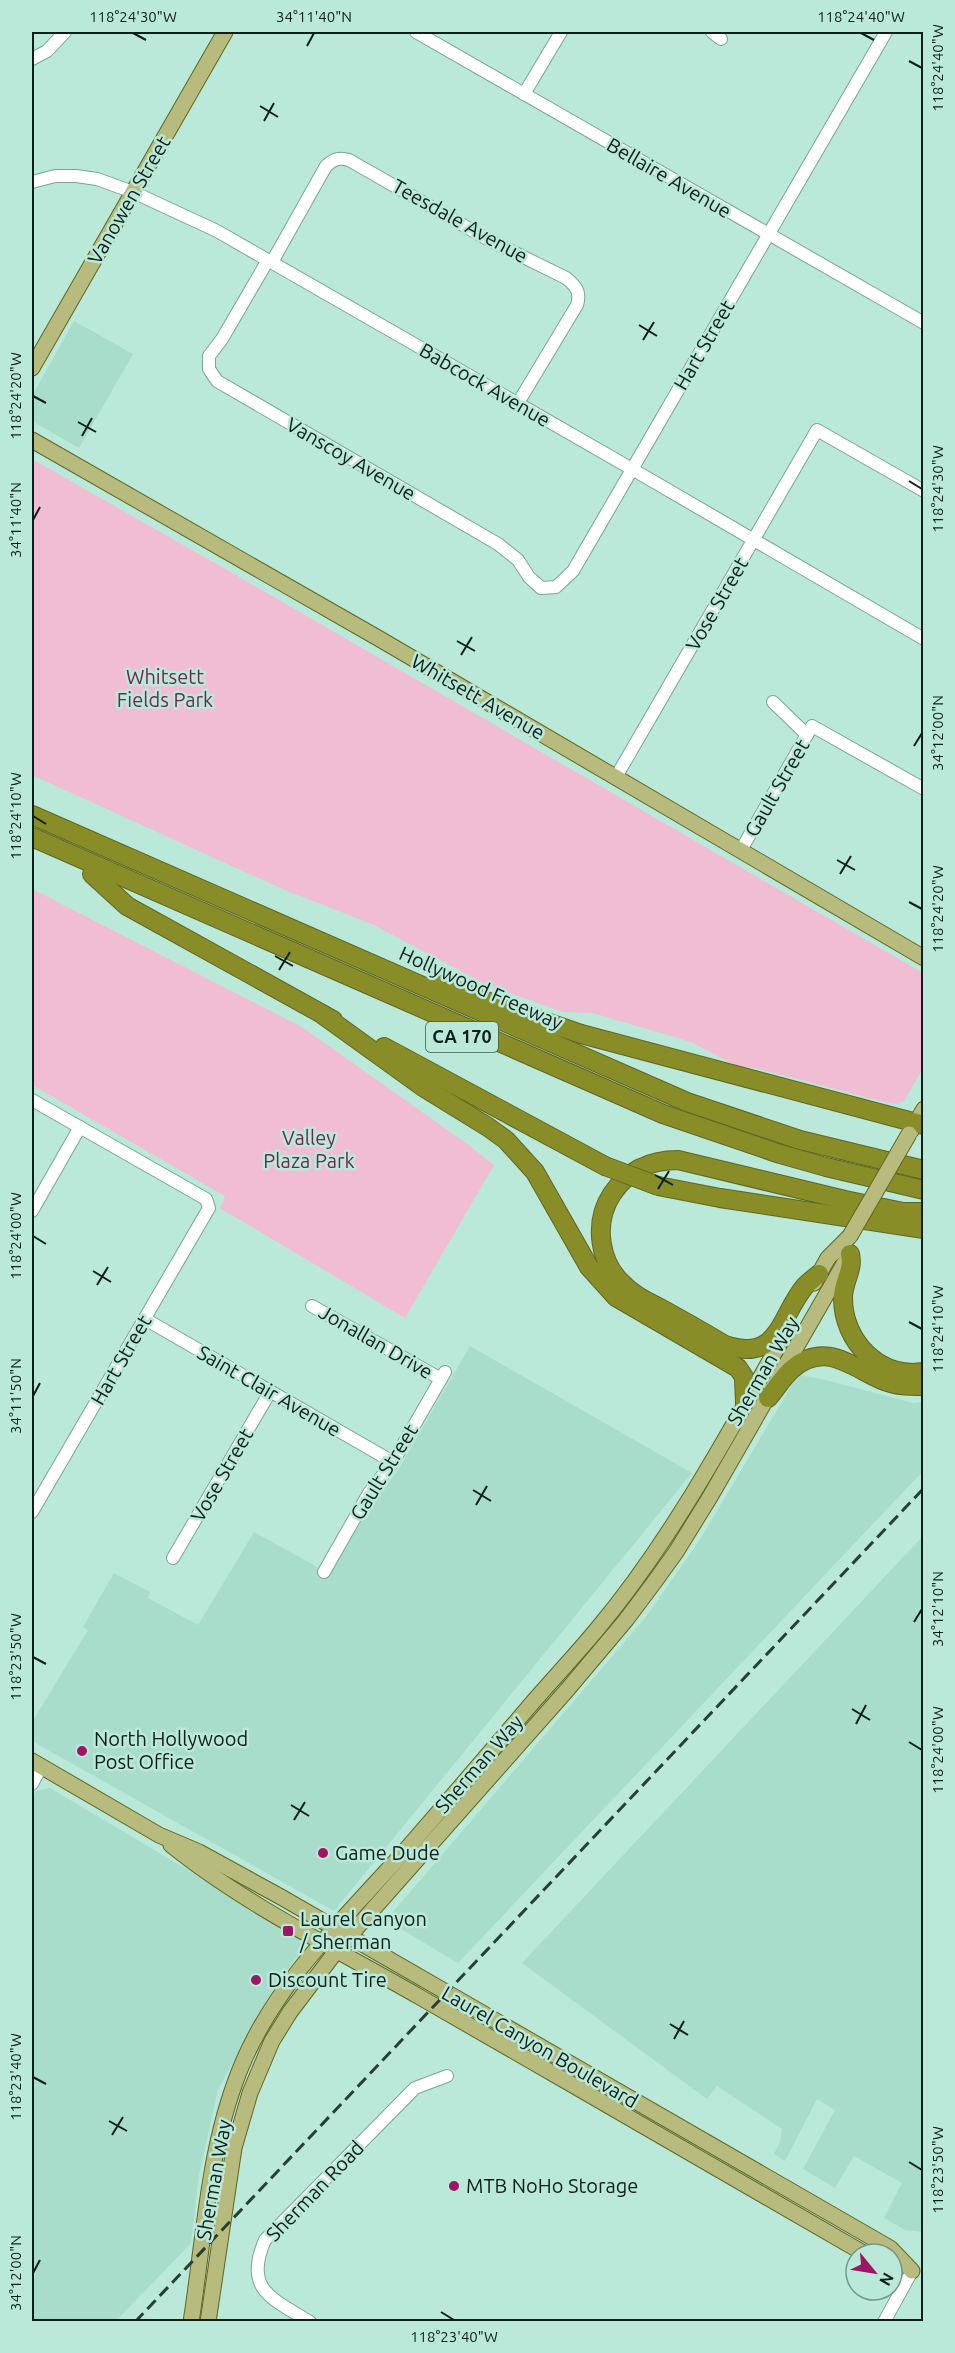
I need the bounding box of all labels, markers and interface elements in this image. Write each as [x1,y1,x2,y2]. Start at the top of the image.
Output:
text: 118°24'30"W [89,8,177,25]
text: 34°11'40"N [276,8,352,25]
text: 118°24'40"W [817,8,905,25]
text: 118°24'40"W [929,24,946,112]
street label: Vanowen Street [83,131,175,268]
street label: Bellaire Avenue [603,133,736,223]
street label: Teesdale Avenue [389,174,532,267]
street label: Hart Street [669,296,739,394]
street label: Babcock Avenue [416,338,555,431]
text: 118°24'20"W [7,352,24,440]
street label: Vanscoy Avenue [283,412,420,505]
text: 118°24'30"W [929,445,946,533]
text: 34°11'40"N [7,482,24,558]
street label: Vose Street [681,553,753,654]
street label: Whitsett Avenue [408,649,549,744]
park label: Whitsett Fields Park [117,665,213,711]
text: 34°12'00"N [929,695,946,771]
street label: Gault Street [739,735,814,840]
text: 118°24'10"W [7,772,24,860]
text: 118°24'20"W [929,865,946,953]
street label: Hollywood Freeway [396,941,567,1034]
road number: CA 170 [426,1022,498,1052]
park label: Valley Plaza Park [263,1126,355,1172]
text: 118°24'00"W [7,1192,24,1280]
text: 118°24'10"W [929,1285,946,1373]
street label: Jonallan Drive [315,1300,437,1383]
street label: Hart Street [86,1311,156,1409]
street label: Sherman Way [722,1312,803,1429]
street label: Saint Clair Avenue [193,1340,345,1441]
text: 34°11'50"N [7,1358,24,1434]
street label: Gault Street [345,1420,422,1524]
street label: Vose Street [186,1424,258,1525]
text: 34°12'10"N [929,1571,946,1647]
text: 118°23'50"W [7,1613,24,1701]
text: 118°24'00"W [929,1706,946,1794]
street label: Sherman Way [430,1710,528,1817]
place label: North Hollywood Post Office [94,1727,248,1773]
marker: North Hollywood Post Office [75,1744,89,1758]
place label: Game Dude [335,1841,440,1864]
marker: Game Dude [316,1846,330,1860]
place label: Laurel Canyon / Sherman [299,1907,427,1953]
marker: Laurel Canyon / Sherman [281,1924,295,1938]
place label: Discount Tire [268,1968,387,1991]
marker: Discount Tire [249,1973,263,1987]
street label: Laurel Canyon Boulevard [438,1981,642,2112]
text: 118°23'40"W [7,2033,24,2121]
street label: Sherman Way [192,2117,235,2242]
text: 118°23'50"W [929,2126,946,2214]
street label: Sherman Road [261,2136,368,2245]
place label: MTB NoHo Storage [466,2174,638,2197]
marker: MTB NoHo Storage [447,2179,461,2193]
text: 34°12'00"N [7,2235,24,2311]
north arrow [844,2242,904,2302]
text: N [876,2270,898,2289]
text: 118°23'40"W [410,2328,498,2345]

